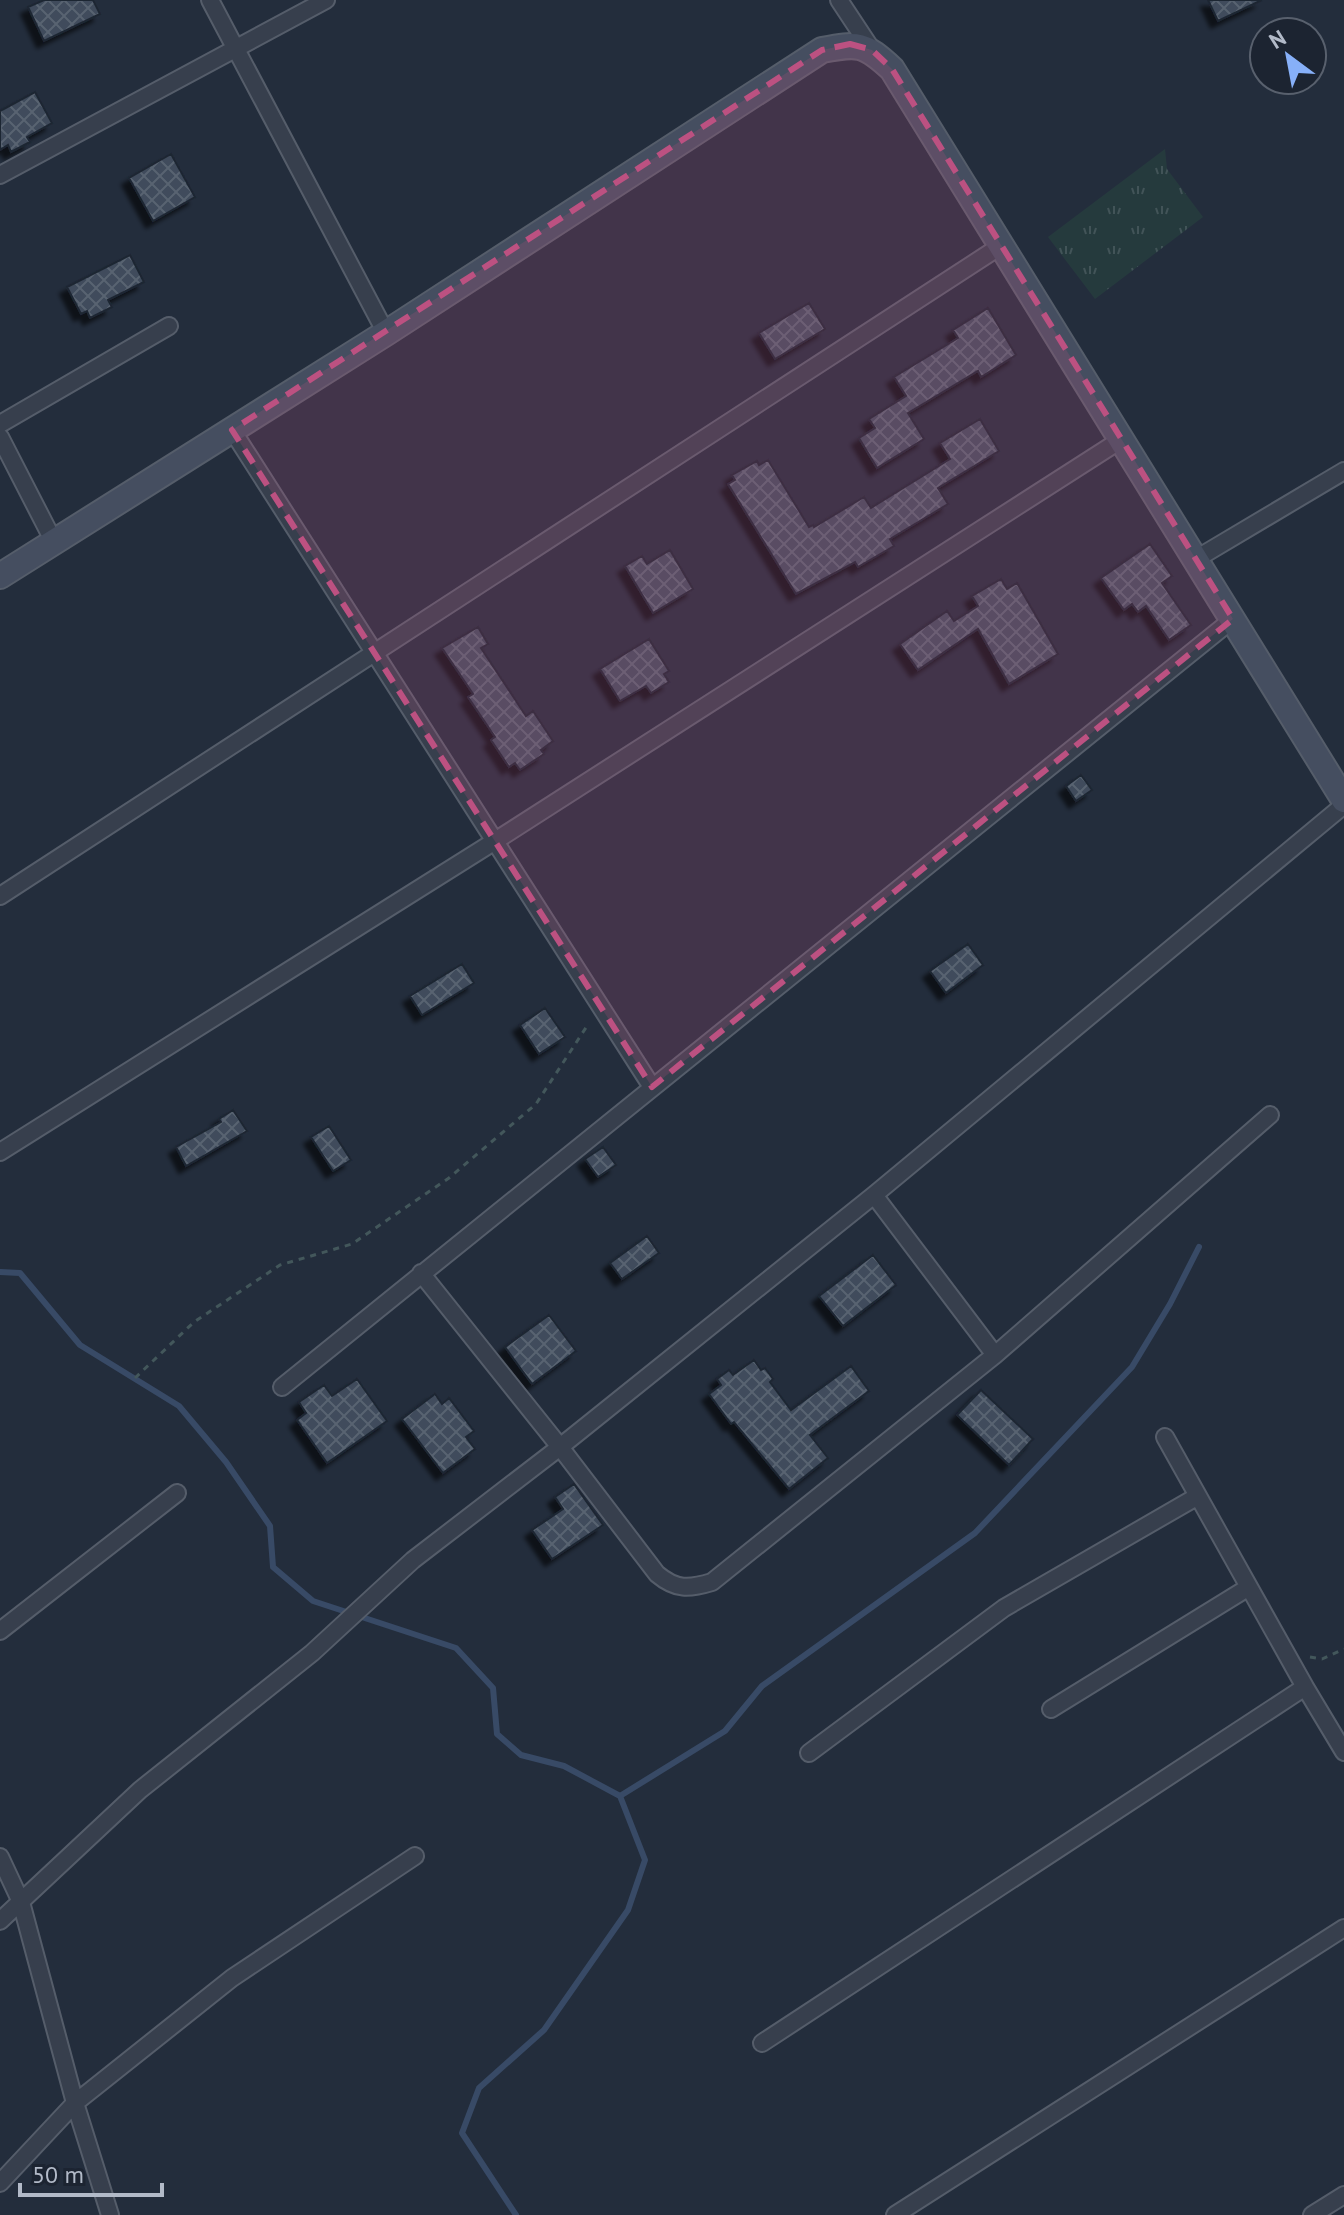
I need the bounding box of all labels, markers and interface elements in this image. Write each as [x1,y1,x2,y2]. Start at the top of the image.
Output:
north arrow [1248,16,1328,96]
text: N [1264,23,1291,55]
scale bar [20,2147,162,2197]
text: 50 m [32,2159,84,2190]

